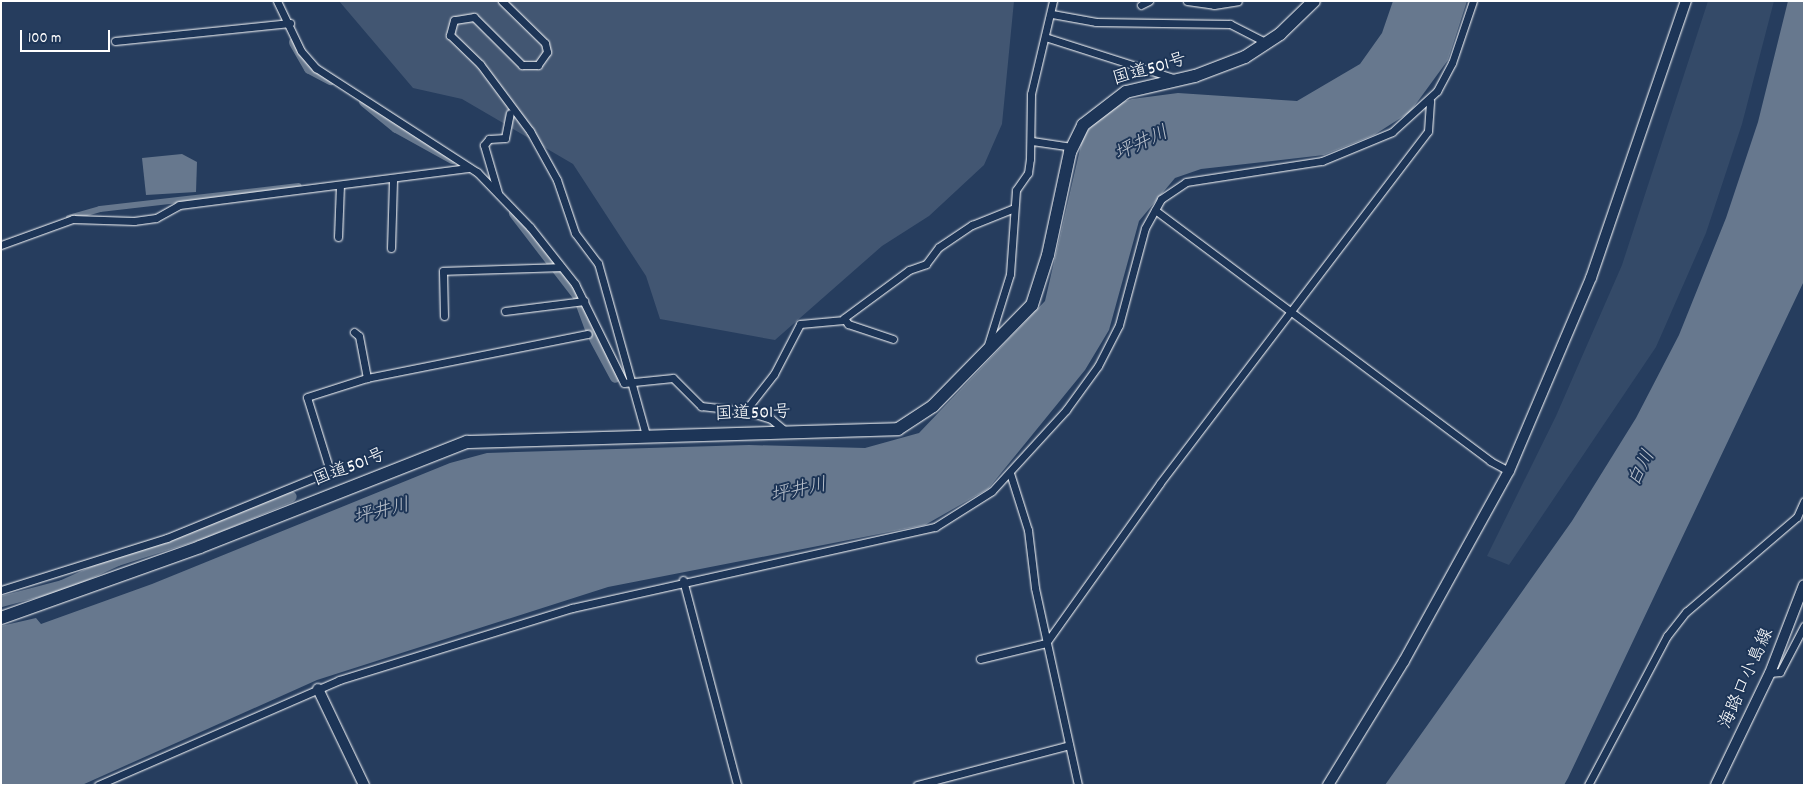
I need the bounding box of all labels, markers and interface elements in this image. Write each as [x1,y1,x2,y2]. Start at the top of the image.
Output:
scale bar [22,20,112,52]
text: 100 m [28,28,61,50]
street label: 国道501号 [1110,50,1190,92]
water label: 坪井川 [1111,123,1173,167]
street label: 国道501号 [715,403,791,427]
street label: 国道501号 [311,445,389,493]
water label: 白川 [1624,447,1662,491]
water label: 坪井川 [769,475,829,509]
water label: 坪井川 [352,495,412,531]
street label: 海路口小島線 [1716,625,1780,733]

